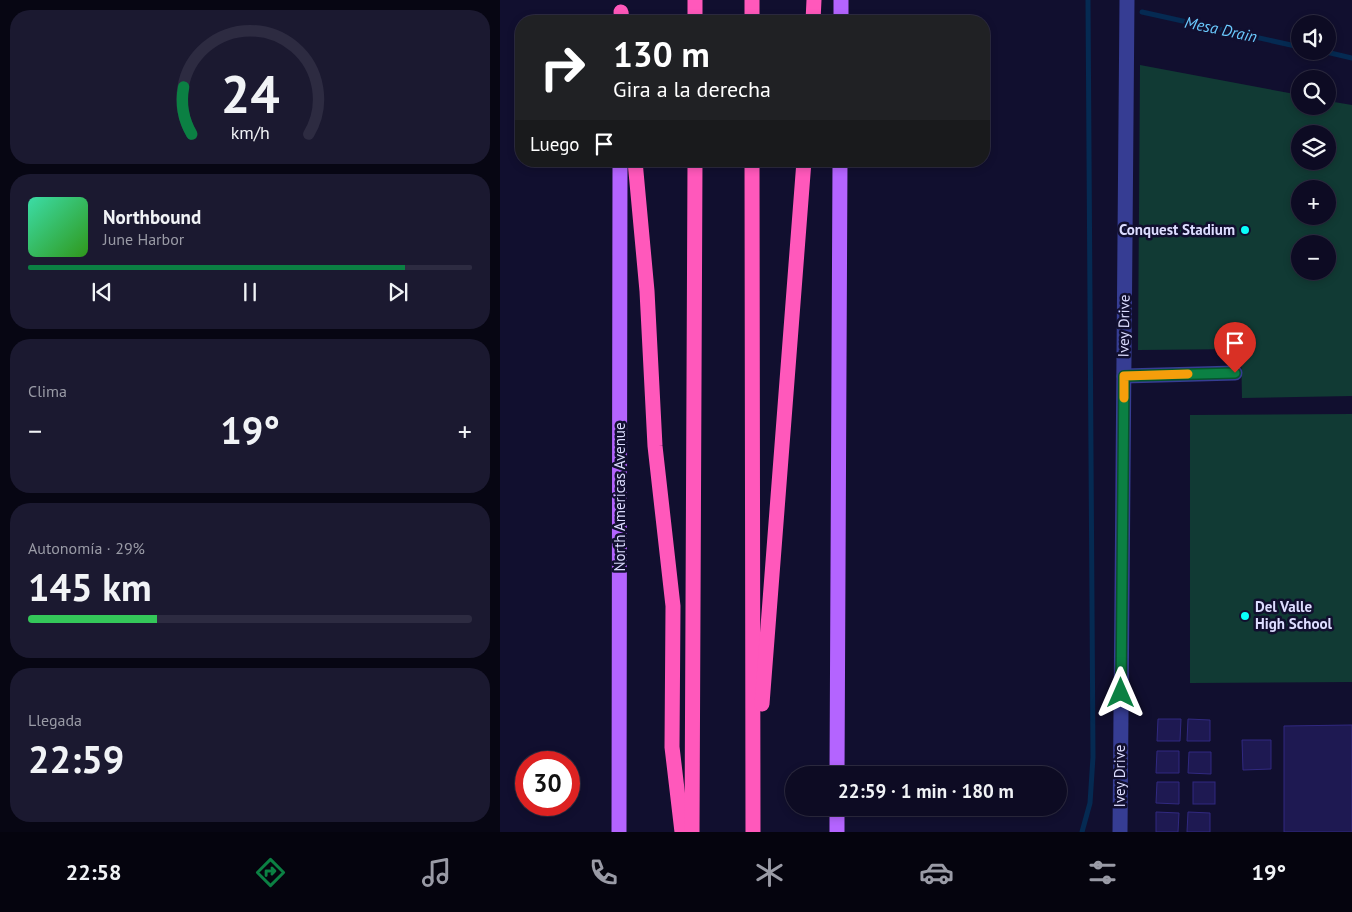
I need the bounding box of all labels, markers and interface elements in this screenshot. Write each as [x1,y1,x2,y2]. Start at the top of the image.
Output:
water label: Mesa Drain [1183,12,1259,46]
map controls [1291,15,1336,280]
button: sound [1291,15,1336,60]
text: 130 m [613,31,710,77]
icon: right [530,35,595,100]
text: 24 [221,60,279,127]
button: search [1291,70,1336,115]
text: Gira a la derecha [613,75,771,103]
text: km/h [230,121,270,144]
button: layers [1291,125,1336,170]
icon: arrive [590,130,618,158]
text: Luego [530,132,580,156]
button: + [1291,180,1336,225]
text: Northbound [103,205,201,229]
place label: Conquest Stadium [1119,220,1235,239]
marker: Conquest Stadium [1239,224,1251,236]
text: June Harbor [103,229,184,249]
button: − [1291,235,1336,280]
icon: previous [88,278,116,306]
icon: pause [236,278,264,306]
icon: next [384,278,412,306]
street label: Ivey Drive [1113,294,1134,358]
pin [1214,322,1256,373]
icon: arrive [1221,329,1249,357]
text: Clima [28,381,67,401]
text: 19° [220,405,280,454]
text: − [28,412,42,449]
text: + [458,412,472,449]
street label: North Americas Avenue [610,422,629,572]
text: Autonomía · 29% [28,538,145,558]
text: 145 km [28,562,152,611]
place label: Del Valle High School [1255,597,1333,633]
marker: Del Valle High School [1239,610,1251,622]
position arrow [1094,666,1146,718]
text: Llegada [28,710,82,730]
text: 22:59 [28,734,124,783]
street label: Ivey Drive [1110,745,1129,807]
speed limit sign: 30 [515,751,580,816]
text: 22:59 · 1 min · 180 m [838,779,1014,803]
icon: directions [253,855,288,890]
icon: music [419,855,454,890]
icon: phone [586,855,621,890]
icon: climate [752,855,787,890]
icon: car [919,855,954,890]
icon: filters [1085,855,1120,890]
text: 22:58 [66,858,122,886]
text: 19° [1252,858,1286,886]

